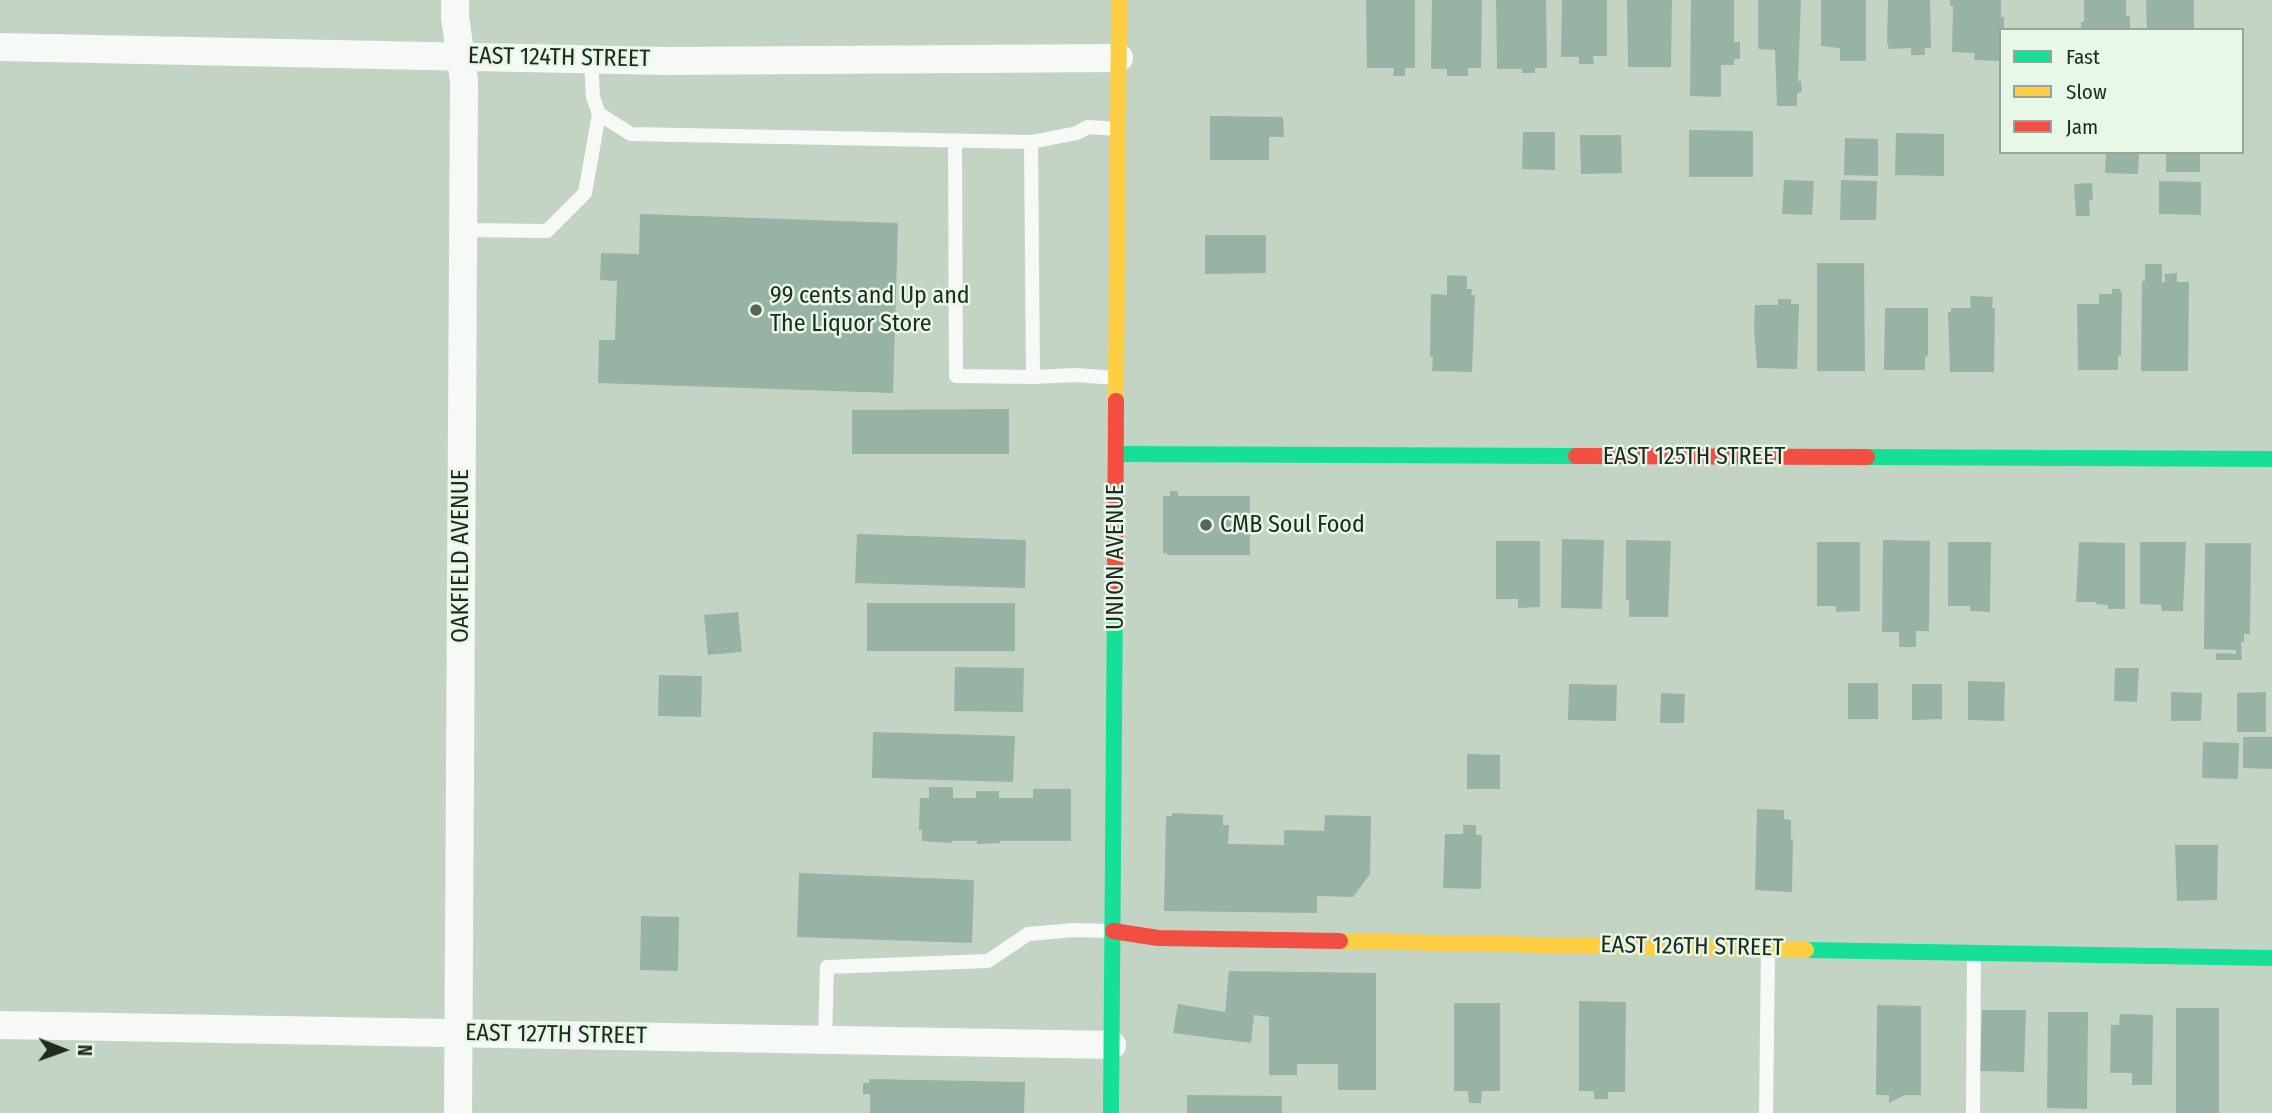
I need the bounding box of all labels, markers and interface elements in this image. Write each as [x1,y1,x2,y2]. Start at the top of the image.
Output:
legend [1999,28,2244,154]
street label: EAST 124TH STREET [468,42,650,74]
text: Fast [2066,44,2100,70]
text: Slow [2066,79,2107,105]
text: Jam [2066,114,2098,140]
place label: 99 cents and Up and The Liquor Store [770,282,970,338]
marker: 99 cents and Up and The Liquor Store [748,302,764,318]
street label: EAST 125TH STREET [1603,443,1785,471]
street label: OAKFIELD AVENUE [447,469,475,643]
street label: UNION AVENUE [1102,484,1130,630]
place label: CMB Soul Food [1220,511,1365,539]
marker: CMB Soul Food [1198,517,1214,533]
street label: EAST 126TH STREET [1600,931,1784,963]
north arrow [28,1015,98,1085]
street label: EAST 127TH STREET [465,1019,647,1051]
text: N [73,1044,96,1056]

